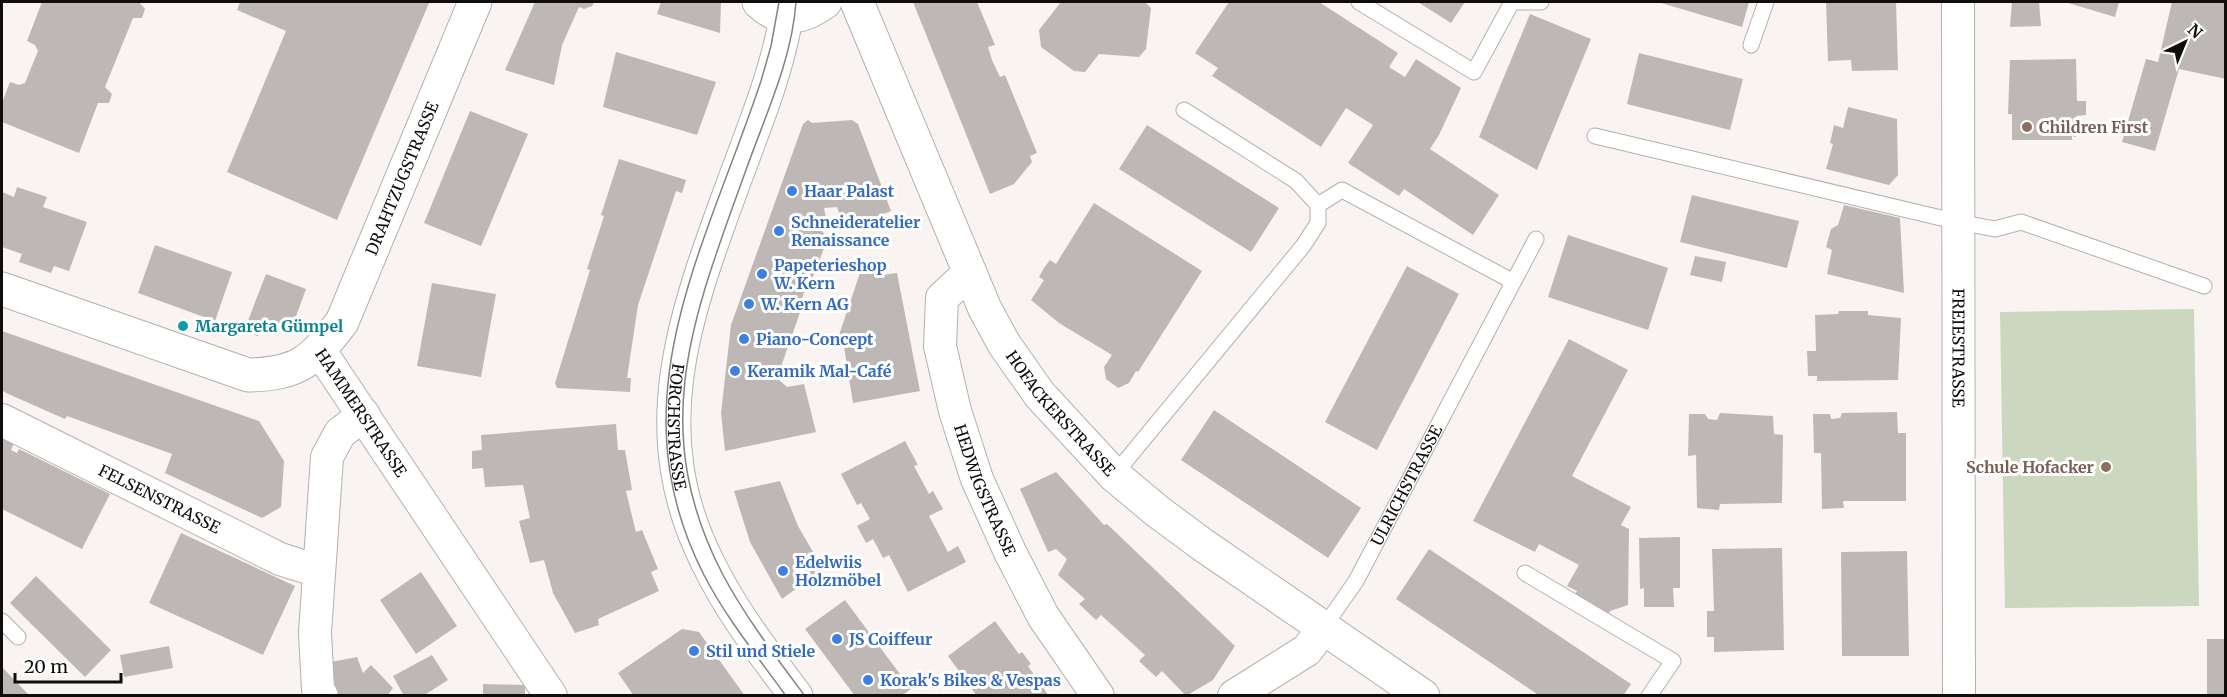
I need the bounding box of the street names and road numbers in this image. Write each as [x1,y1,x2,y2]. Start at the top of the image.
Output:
street label: DRAHTZUGSTRASSE [361,98,443,258]
street label: FREIESTRASSE [1948,288,1969,409]
street label: HAMMERSTRASSE [311,345,412,481]
street label: HOFACKERSTRASSE [1002,346,1120,481]
street label: FORCHSTRASSE [664,362,691,493]
street label: ULRICHSTRASSE [1366,421,1447,549]
street label: HEDWIGSTRASSE [950,422,1021,560]
street label: FELSENSTRASSE [95,460,224,538]

